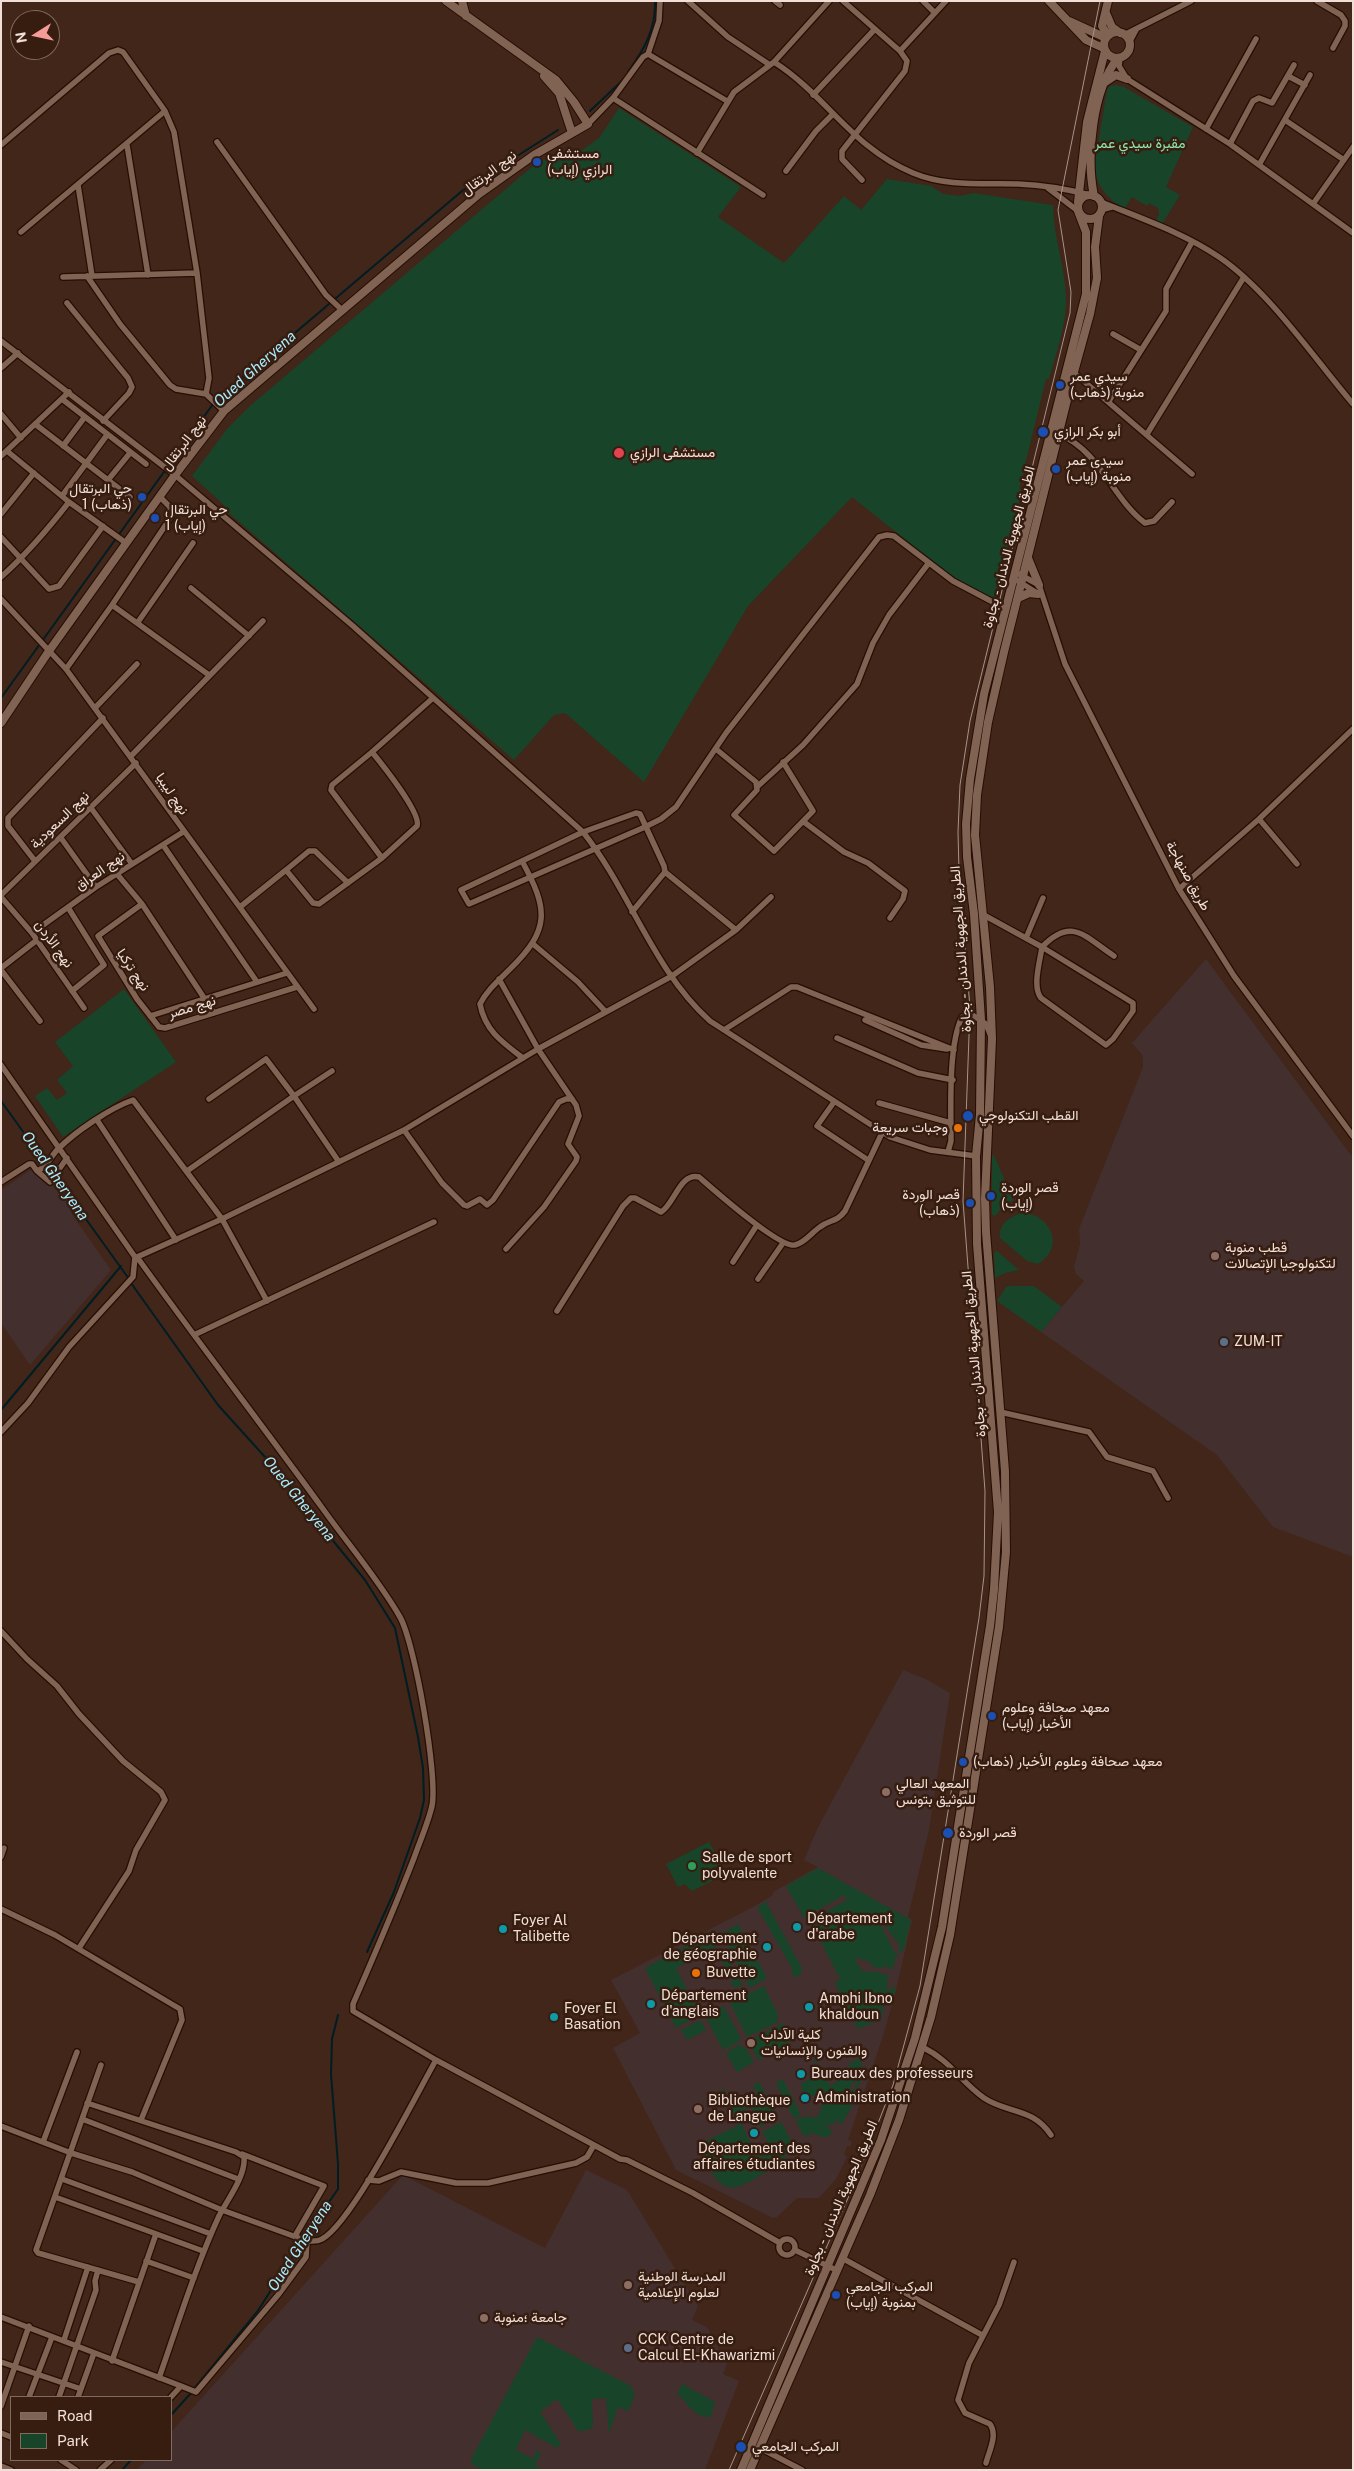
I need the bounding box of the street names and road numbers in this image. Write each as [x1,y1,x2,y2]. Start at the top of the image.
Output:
street label: نهج البرتقال [458,147,520,199]
street label: نهج البرتقال [158,412,210,474]
street label: الطريق الجهوية الدندان - بجاوة [979,464,1039,630]
street label: نهج ليبيا [152,770,192,818]
street label: نهج السعودية [27,788,93,852]
street label: طريق صنهاجة [1162,838,1214,914]
street label: نهج العراق [72,848,128,894]
street label: الطريق الجهوية الدندان - بجاوة [947,865,975,1033]
street label: نهج الأردن [31,917,77,971]
street label: نهج تركيا [113,946,153,994]
street label: نهج مصر [166,992,218,1022]
street label: الطريق الجهوية الدندان - بجاوة [958,1270,990,1438]
street label: الطريق الجهوية الدندان - بجاوة [801,2118,881,2278]

